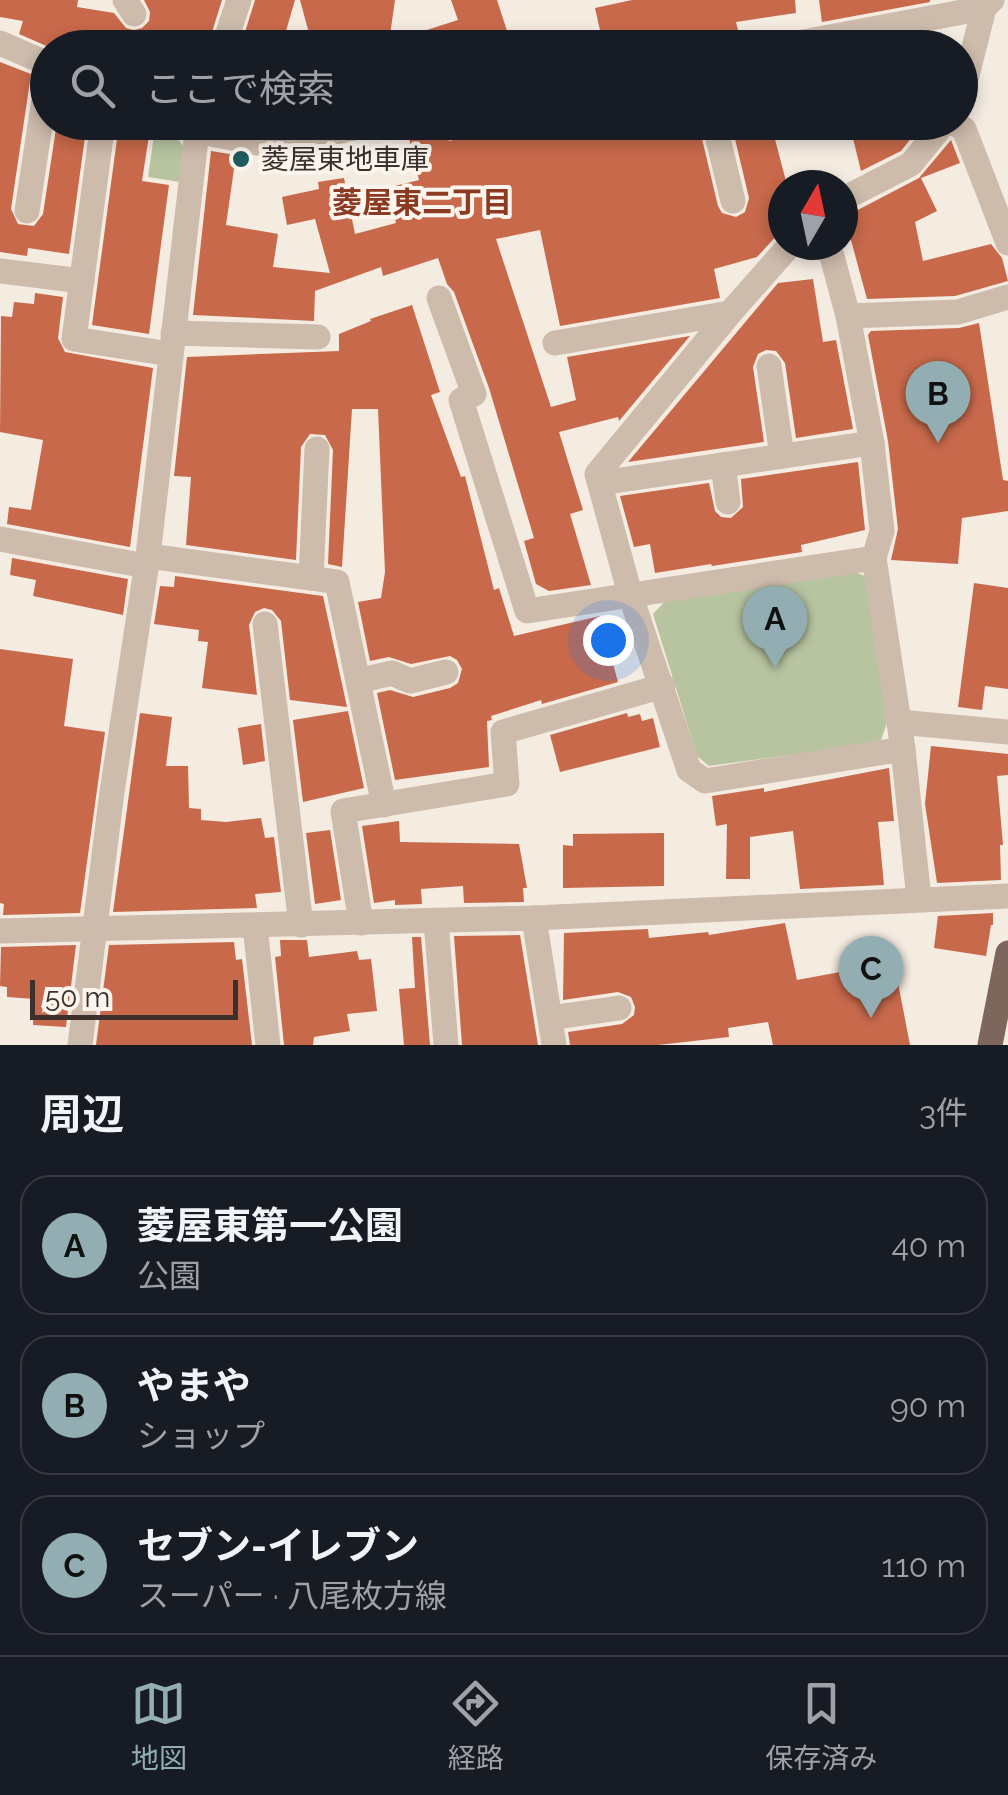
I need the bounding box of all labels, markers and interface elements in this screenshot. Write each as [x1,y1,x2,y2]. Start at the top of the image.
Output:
search box [30,30,978,140]
icon: search [65,58,120,113]
text: ここで検索 [145,66,335,111]
place label: 菱屋東地車庫 [261,143,429,176]
marker: 菱屋東地車庫 [230,148,252,170]
north arrow [768,170,858,260]
district label: 菱屋東二丁目 [332,185,512,220]
pin: B [906,360,970,443]
pin: A [742,586,808,668]
your location [583,615,634,666]
pin: C [838,936,904,1018]
scale bar [30,975,238,1020]
text: 50 m [45,981,110,1014]
text: 周辺 [40,1090,124,1139]
text: 3件 [919,1094,968,1131]
text: 菱屋東第一公園 [137,1203,403,1248]
text: A [64,1227,85,1264]
text: 40 m [891,1227,966,1264]
text: 公園 [137,1257,201,1294]
text: やまや [137,1363,251,1408]
text: B [64,1387,85,1424]
text: 90 m [890,1387,966,1424]
text: ショップ [137,1417,265,1454]
text: セブン-イレブン [137,1523,419,1568]
text: C [64,1547,85,1584]
text: 110 m [881,1547,966,1584]
text: スーパー · 八尾枚方線 [137,1577,447,1614]
tab: 地図 [131,1676,187,1776]
tab: 経路 [448,1676,504,1776]
tab: 保存済み [765,1676,877,1776]

